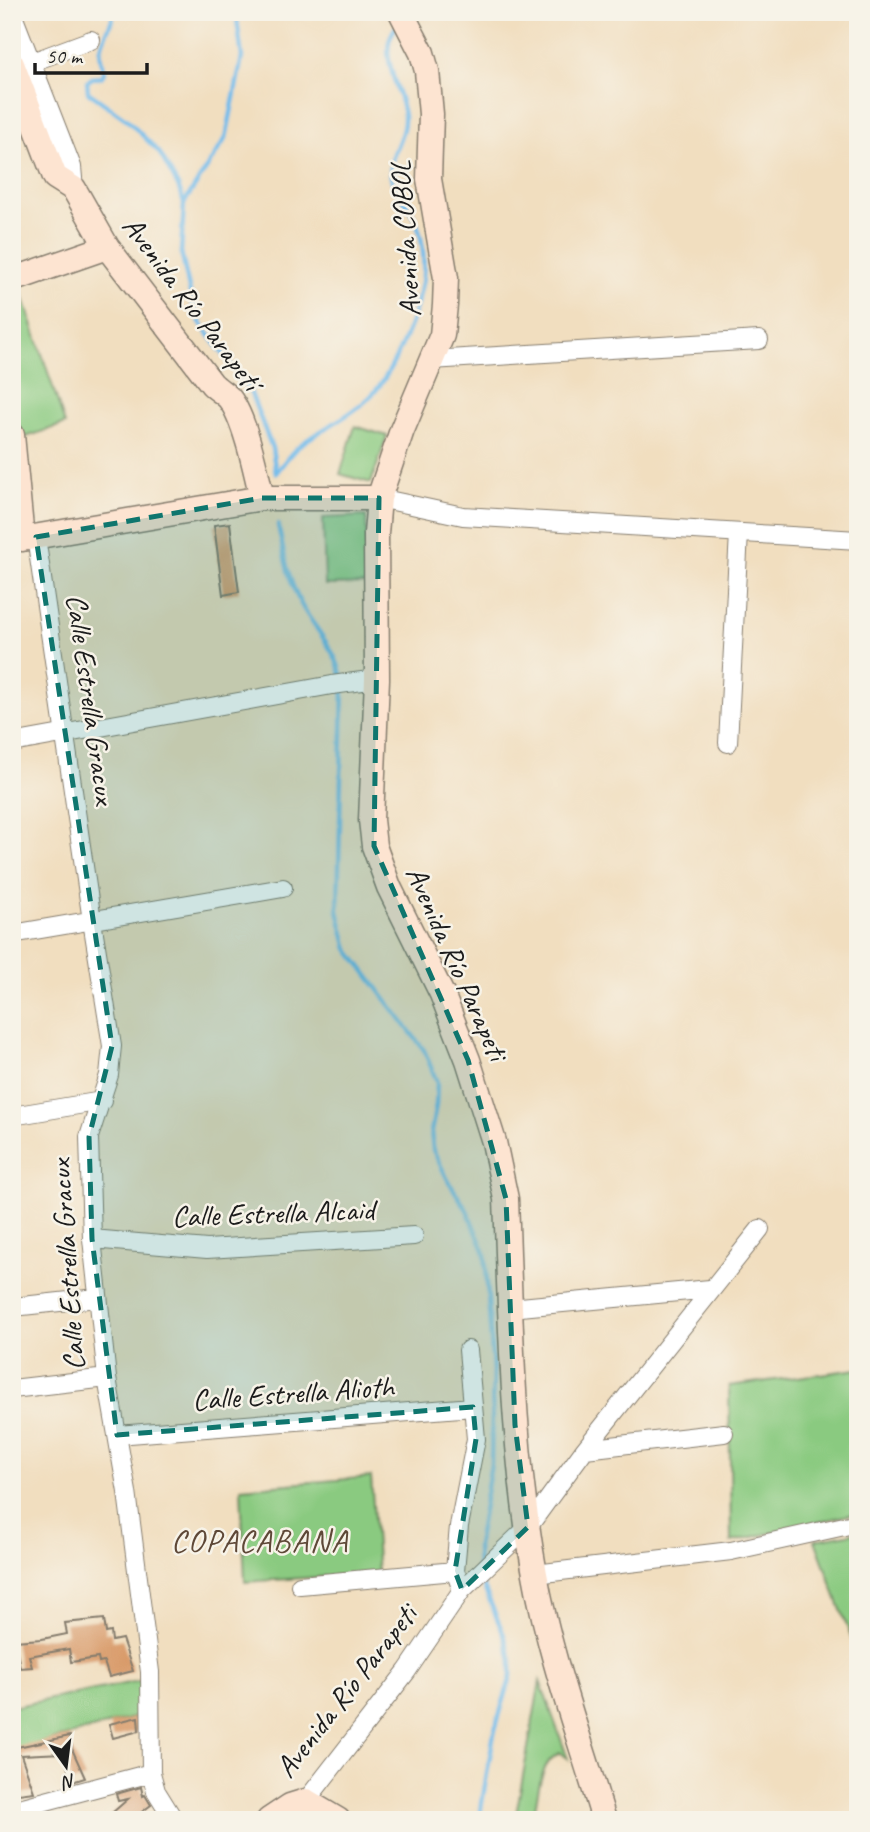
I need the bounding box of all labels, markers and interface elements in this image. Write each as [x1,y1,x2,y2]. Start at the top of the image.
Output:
scale bar [35,32,147,76]
text: 50 m [46,43,84,69]
street label: Avenida COBOL [381,158,429,318]
street label: Avenida Río Parapetí [114,208,274,403]
street label: Calle Estrella Gracux [57,592,125,809]
street label: Avenida Río Parapeti [397,860,518,1069]
street label: Calle Estrella Gracux [40,1155,93,1372]
street label: Calle Estrella Alcaid [171,1190,379,1236]
street label: Calle Estrella Alioth [191,1367,397,1419]
district label: COPACABANA [171,1520,349,1561]
street label: Avenida Río Parapeti [267,1594,427,1785]
north arrow [32,1730,102,1800]
text: N [58,1768,78,1795]

